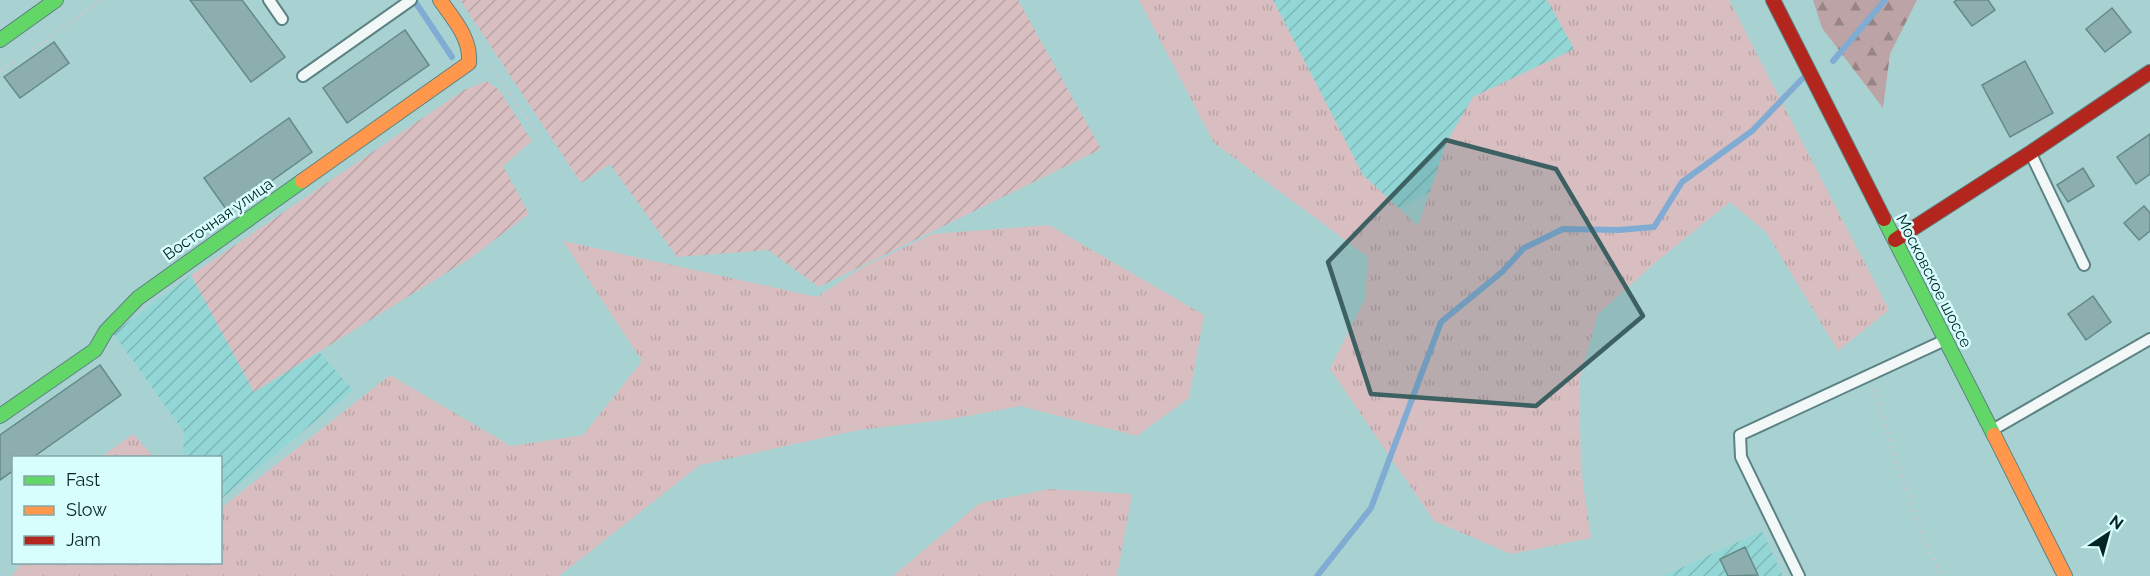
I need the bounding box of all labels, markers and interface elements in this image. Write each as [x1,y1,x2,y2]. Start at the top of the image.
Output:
street label: Восточная улица [159,174,277,264]
street label: Московское шоссе [1892,211,1976,351]
legend [12,456,222,564]
text: Fast [66,469,100,490]
text: Slow [66,499,107,520]
north arrow [2078,504,2138,564]
text: N [2106,511,2127,534]
text: Jam [66,529,101,550]

